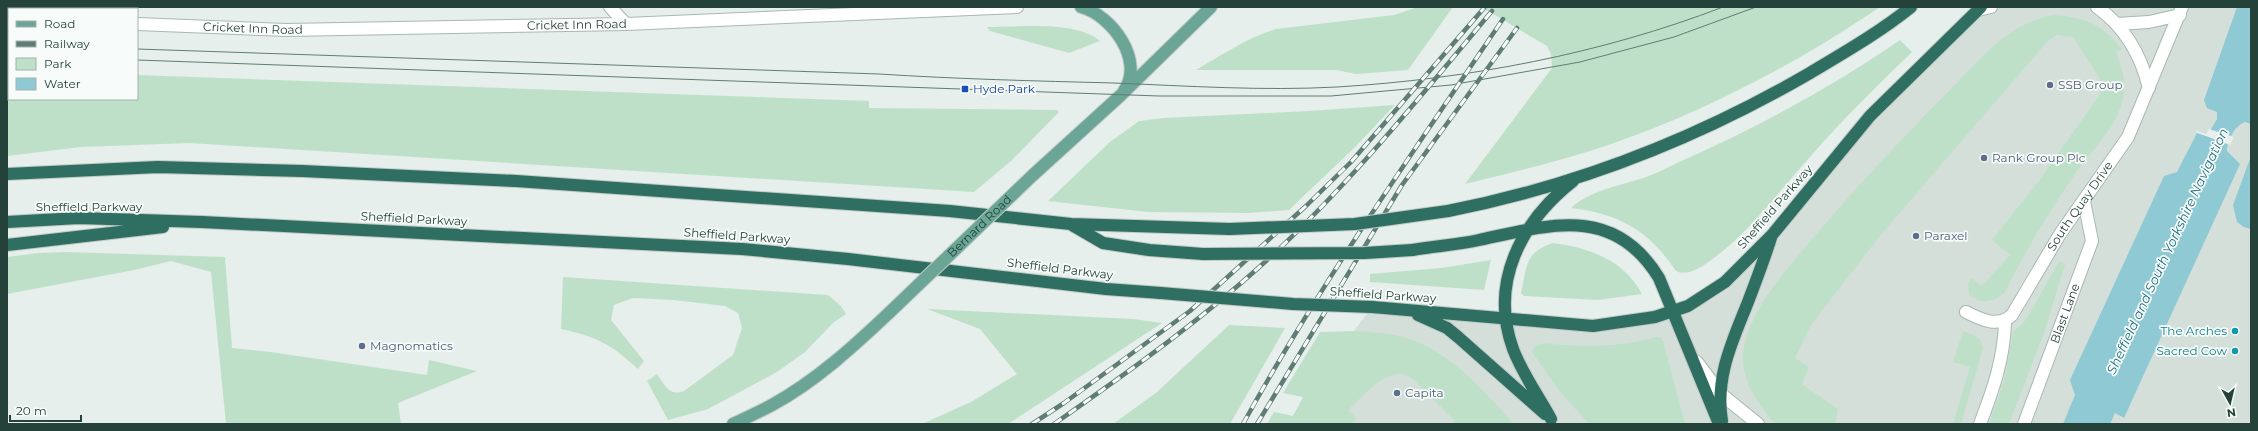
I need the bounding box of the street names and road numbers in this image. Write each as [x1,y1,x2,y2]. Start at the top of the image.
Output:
street label: Cricket Inn Road [527,16,627,33]
street label: Cricket Inn Road [203,19,303,37]
street label: South Quay Drive [2044,158,2116,253]
street label: Sheffield Parkway [1734,161,1816,252]
street label: Bernard Road [944,192,1015,260]
street label: Sheffield Parkway [36,199,143,214]
street label: Sheffield Parkway [360,208,468,229]
street label: Sheffield Parkway [683,224,791,247]
street label: Sheffield Parkway [1006,255,1114,283]
street label: Blast Lane [2047,281,2083,345]
street label: Sheffield Parkway [1329,283,1437,306]

